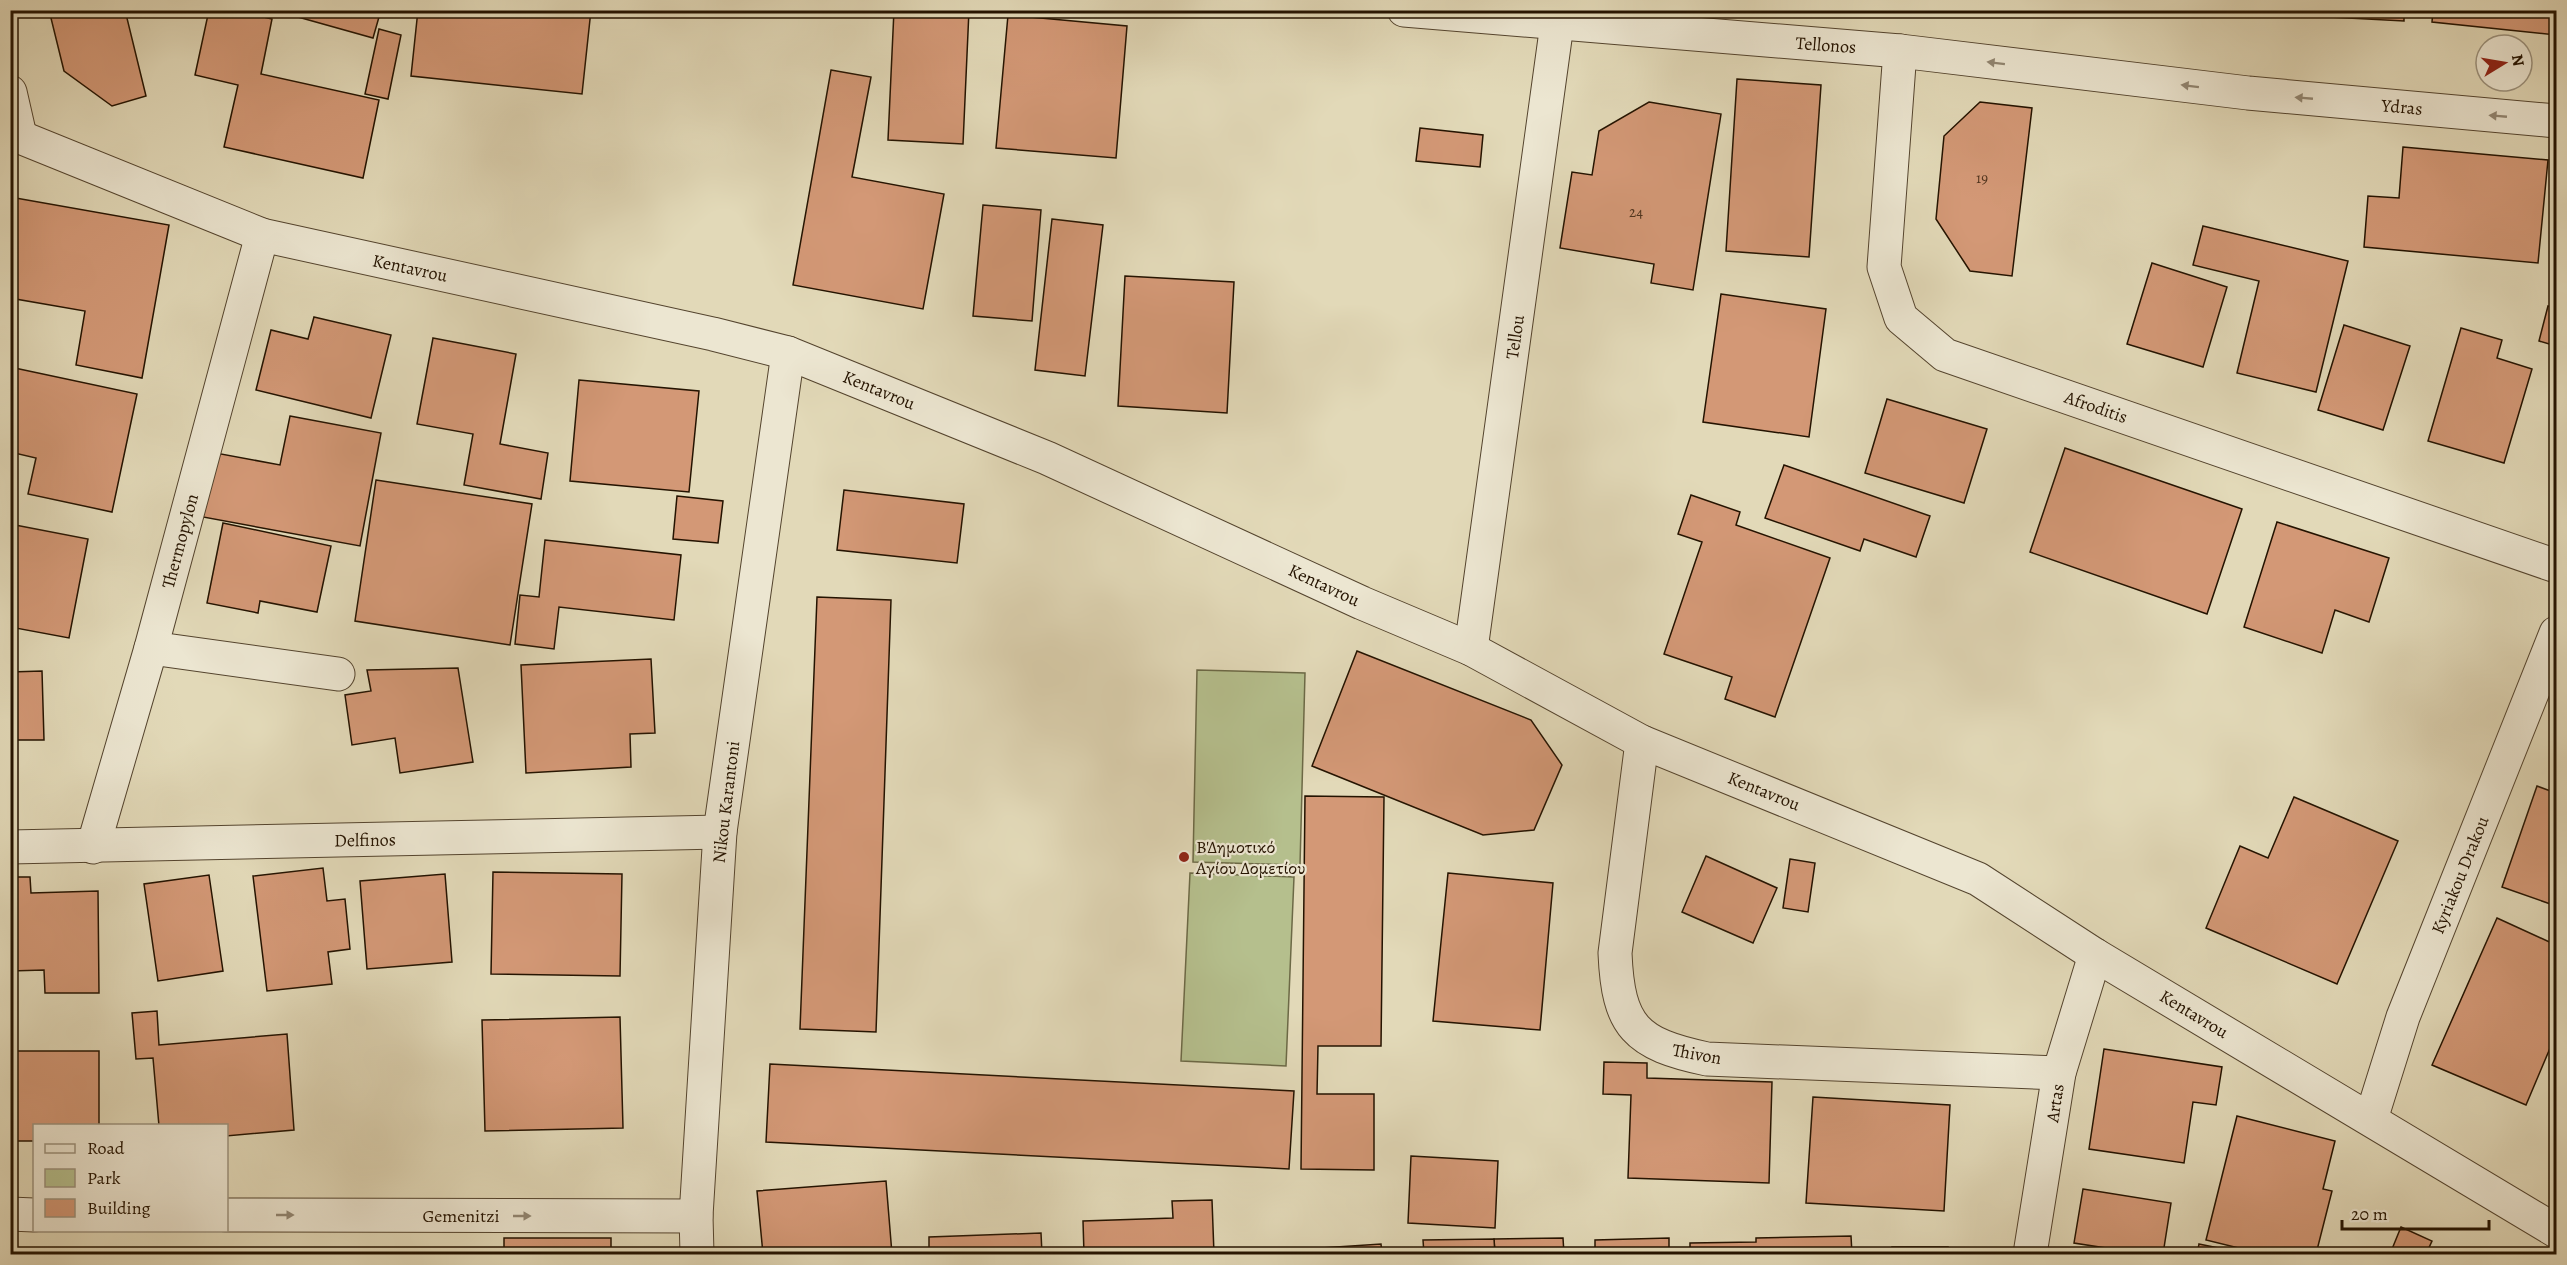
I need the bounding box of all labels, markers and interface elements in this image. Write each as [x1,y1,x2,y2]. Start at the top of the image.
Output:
street label: Tellonos [1795,31,1857,59]
north arrow [2474,33,2534,93]
text: N [2506,53,2530,68]
one-way arrow [1986,58,2005,67]
one-way arrow [2180,81,2199,91]
one-way arrow [2294,93,2313,103]
street label: Ydras [2380,93,2423,121]
one-way arrow [2489,111,2508,121]
house number: 19 [1976,168,1988,188]
house number: 24 [1629,202,1643,222]
street label: Kentavrou [370,248,450,288]
street label: Tellou [1500,313,1530,361]
street label: Kentavrou [839,365,919,415]
street label: Afroditis [2060,385,2131,429]
street label: Thermopylon [156,491,204,591]
street label: Kentavrou [1284,558,1364,612]
street label: Nikou Karantoni [707,739,745,865]
street label: Kentavrou [1724,766,1804,816]
street label: Kyriakou Drakou [2425,812,2495,937]
street label: Delfinos [334,827,396,853]
place label: Β'Δημοτικό Αγίου Δομετίου [1195,835,1305,880]
marker: Β'Δημοτικό Αγίου Δομετίου [1177,850,1191,864]
street label: Kentavrou [2155,984,2233,1044]
street label: Thivon [1671,1038,1724,1070]
street label: Artas [2040,1082,2070,1125]
legend [33,1124,228,1232]
text: Road [87,1136,125,1160]
text: Park [87,1166,121,1190]
scale bar [2342,1193,2489,1231]
text: Building [87,1196,151,1220]
text: 20 m [2351,1202,2388,1226]
street label: Gemenitzi [423,1204,500,1228]
one-way arrow [275,1210,294,1220]
one-way arrow [512,1211,531,1221]

